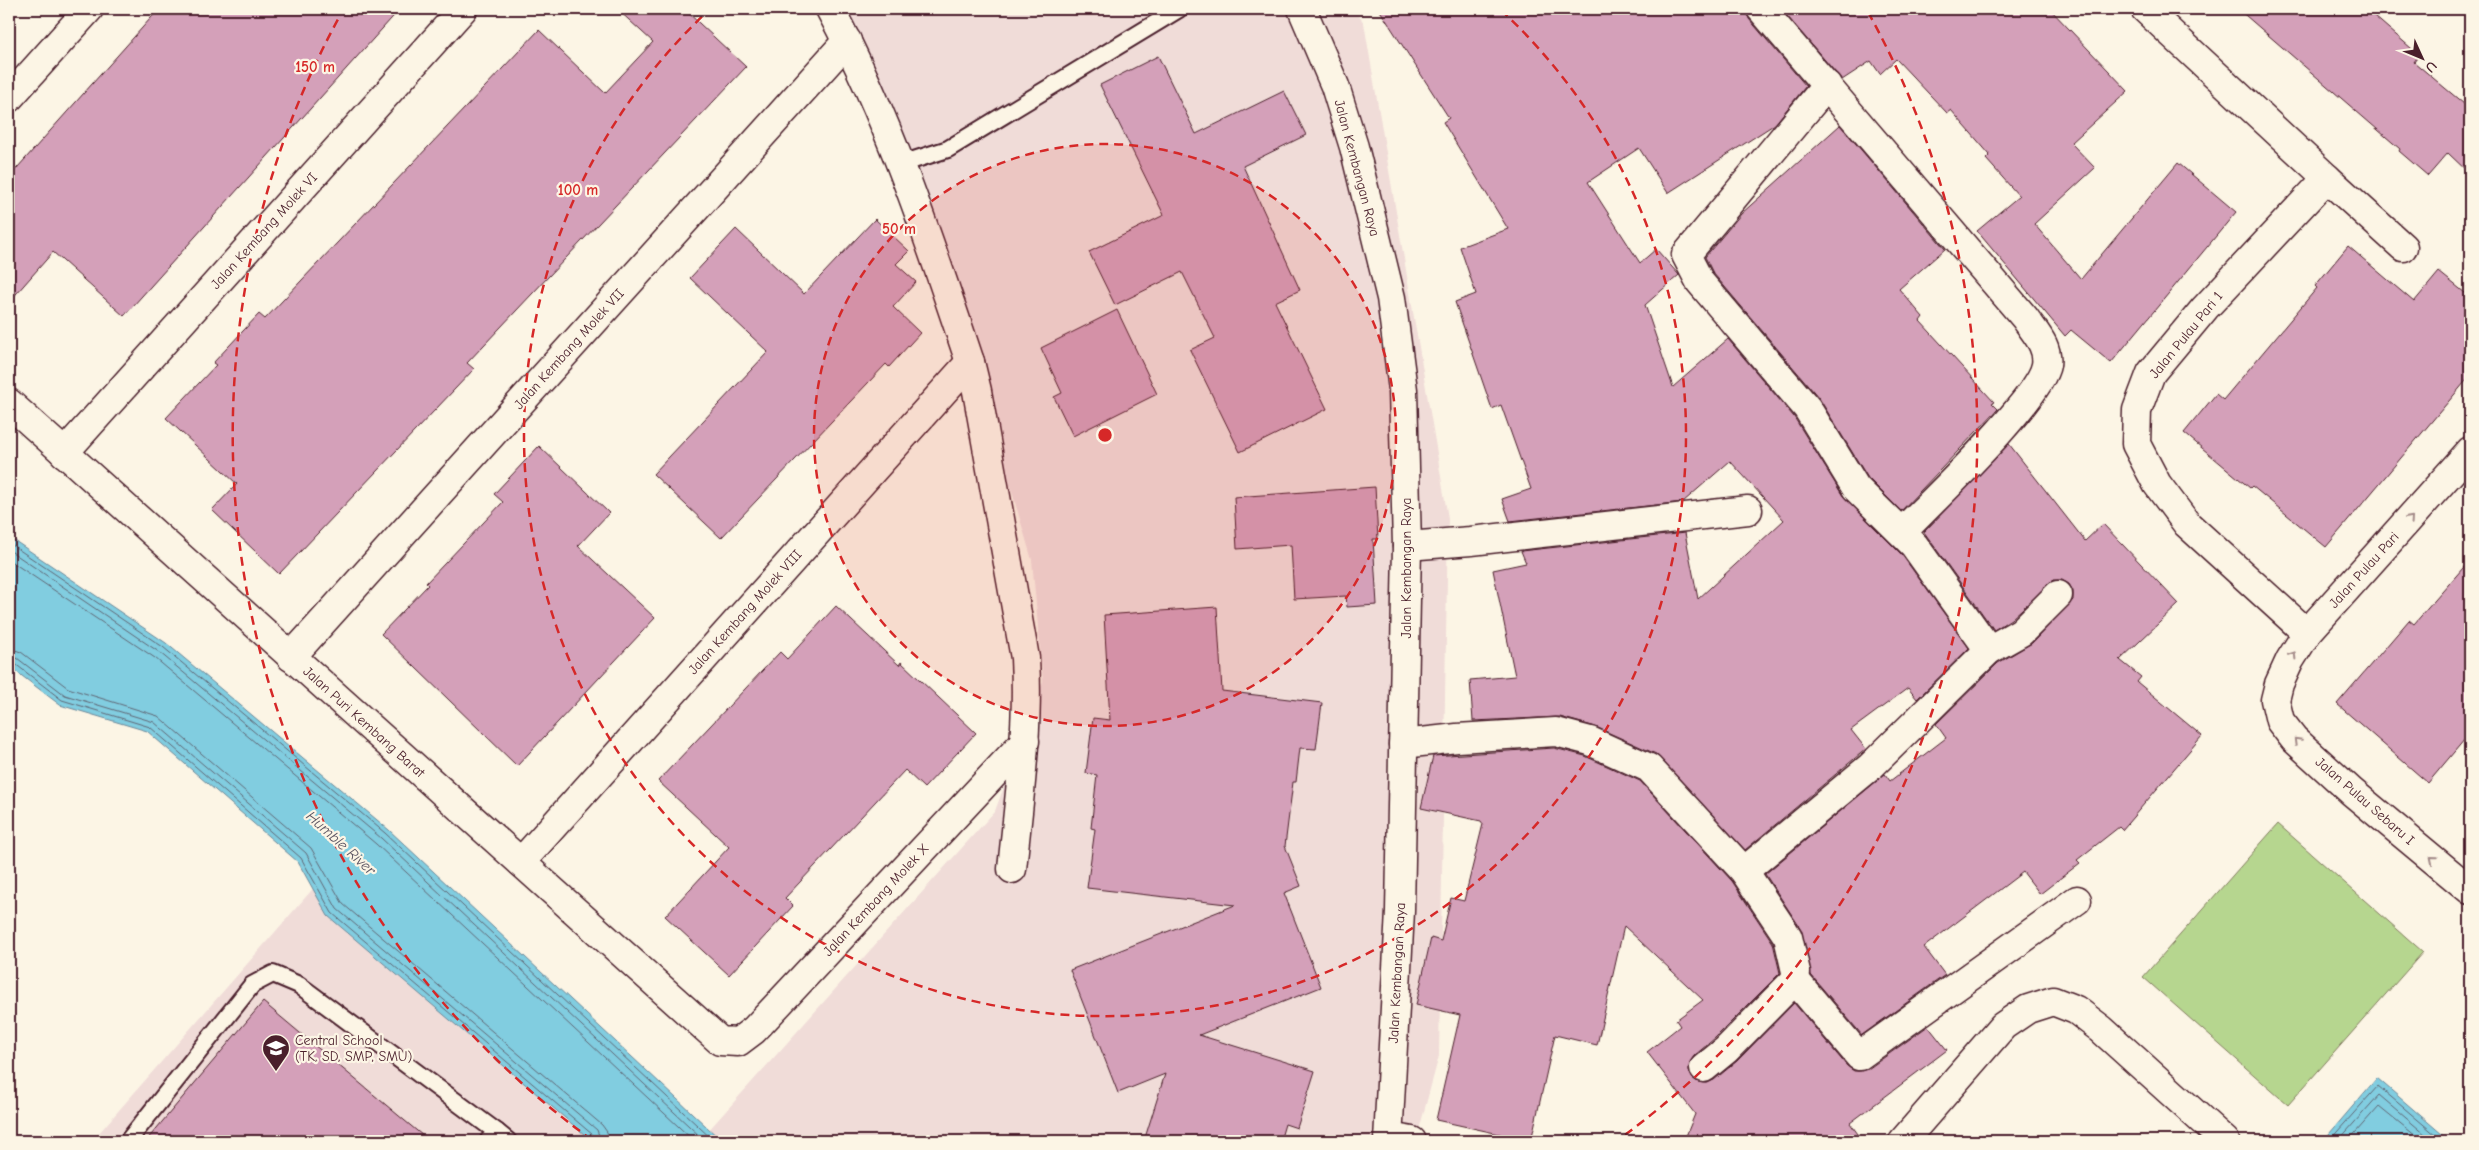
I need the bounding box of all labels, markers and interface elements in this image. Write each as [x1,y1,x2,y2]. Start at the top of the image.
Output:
north arrow [2396,32,2446,82]
text: U [2422,57,2440,76]
text: 150 m [295,58,335,76]
street label: Jalan Kembangan Raya [1331,98,1383,238]
street label: Jalan Kembang Molek VI [207,169,321,293]
text: 100 m [558,181,598,199]
text: 50 m [882,220,916,238]
street label: Jalan Kembang Molek VII [510,285,628,413]
street label: Jalan Pulau Pari 1 [2146,288,2226,382]
centre of rings [1096,426,1114,444]
street label: Jalan Kembangan Raya [1398,498,1415,638]
one-way arrow [2404,516,2413,525]
street label: Jalan Pulau Pari [2325,528,2403,612]
street label: Jalan Kembang Molek VIII [684,546,806,678]
one-way arrow [2287,652,2296,661]
street label: Jalan Puri Kembang Barat [300,663,429,782]
one-way arrow [2294,738,2303,747]
street label: Jalan Pulau Sebaru I [2312,753,2418,849]
water label: Humble River [303,807,380,880]
street label: Jalan Kembang Molek X [819,840,933,960]
one-way arrow [2429,856,2438,865]
street label: Jalan Kembangan Raya [1385,902,1409,1044]
place label: Central School (TK, SD, SMP, SMU) [295,1032,412,1065]
school or university icon: Central School (TK, SD, SMP, SMU) [261,1033,291,1072]

